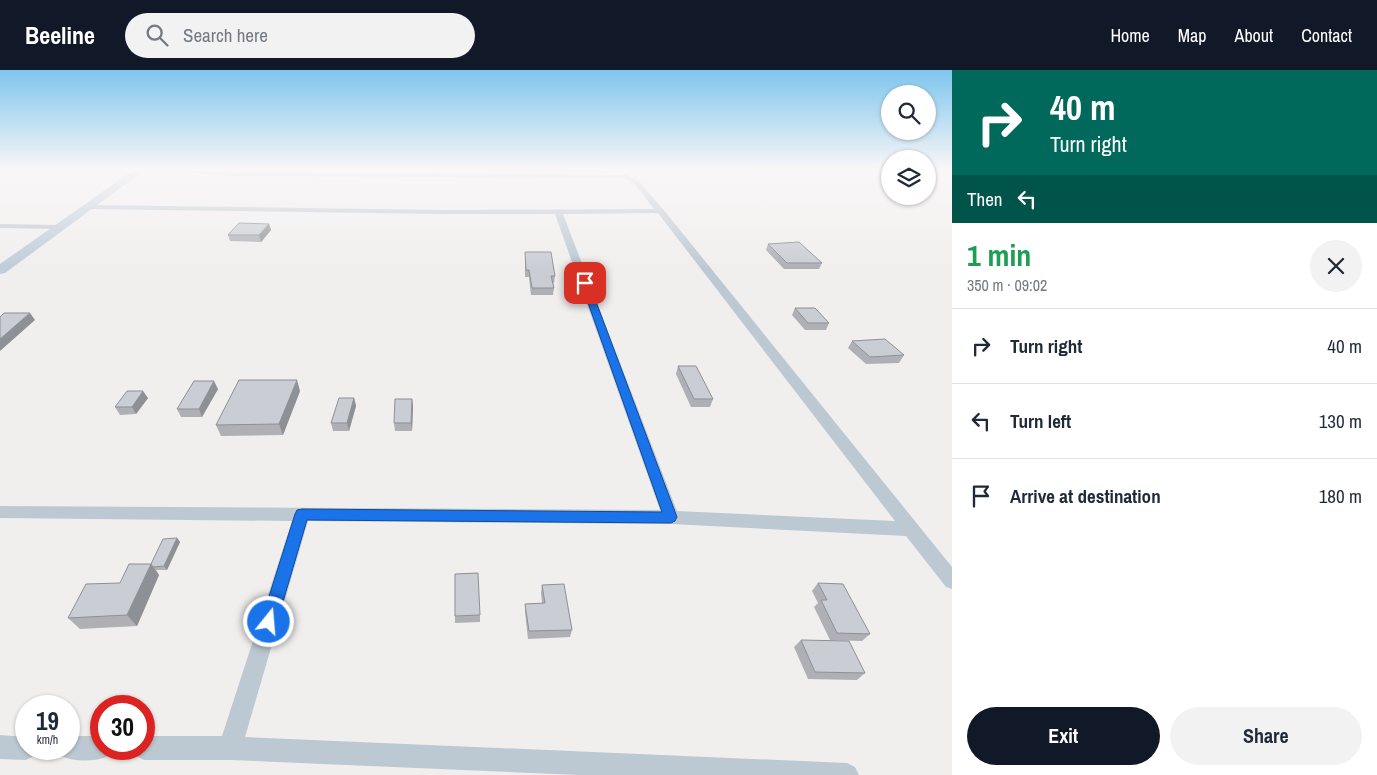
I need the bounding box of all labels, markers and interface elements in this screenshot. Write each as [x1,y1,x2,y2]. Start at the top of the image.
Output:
search box [125,13,475,58]
text: Beeline [25,19,95,51]
icon: search [143,21,171,49]
text: Search here [183,22,268,48]
text: Home [1110,23,1150,48]
text: Map [1178,23,1207,48]
text: About [1235,23,1273,48]
text: Contact [1301,23,1352,48]
text: 40 m [1050,84,1115,131]
map controls [881,85,936,205]
button: search [881,85,936,140]
icon: right [967,90,1032,155]
text: Turn right [1050,129,1127,159]
button: layers [881,150,936,205]
icon: left [1013,185,1041,213]
text: Then [967,186,1003,212]
text: 1 min [967,235,1031,275]
button: close [1310,240,1362,292]
pin [564,262,606,304]
icon: arrive [571,269,599,297]
text: 350 m · 09:02 [967,274,1047,296]
icon: right [967,332,995,360]
text: Turn right [1010,333,1082,359]
text: 40 m [1327,333,1362,359]
icon: left [967,407,995,435]
text: Turn left [1010,408,1071,434]
text: 130 m [1319,408,1362,434]
icon: arrive [967,482,995,510]
text: Arrive at destination [1010,483,1161,509]
text: 180 m [1319,483,1362,509]
position arrow [242,595,294,647]
speed limit sign: 30 [90,695,155,760]
text: 19 [36,704,59,738]
button: Exit [967,707,1160,765]
button: Share [1170,707,1362,765]
text: km/h [37,732,58,748]

